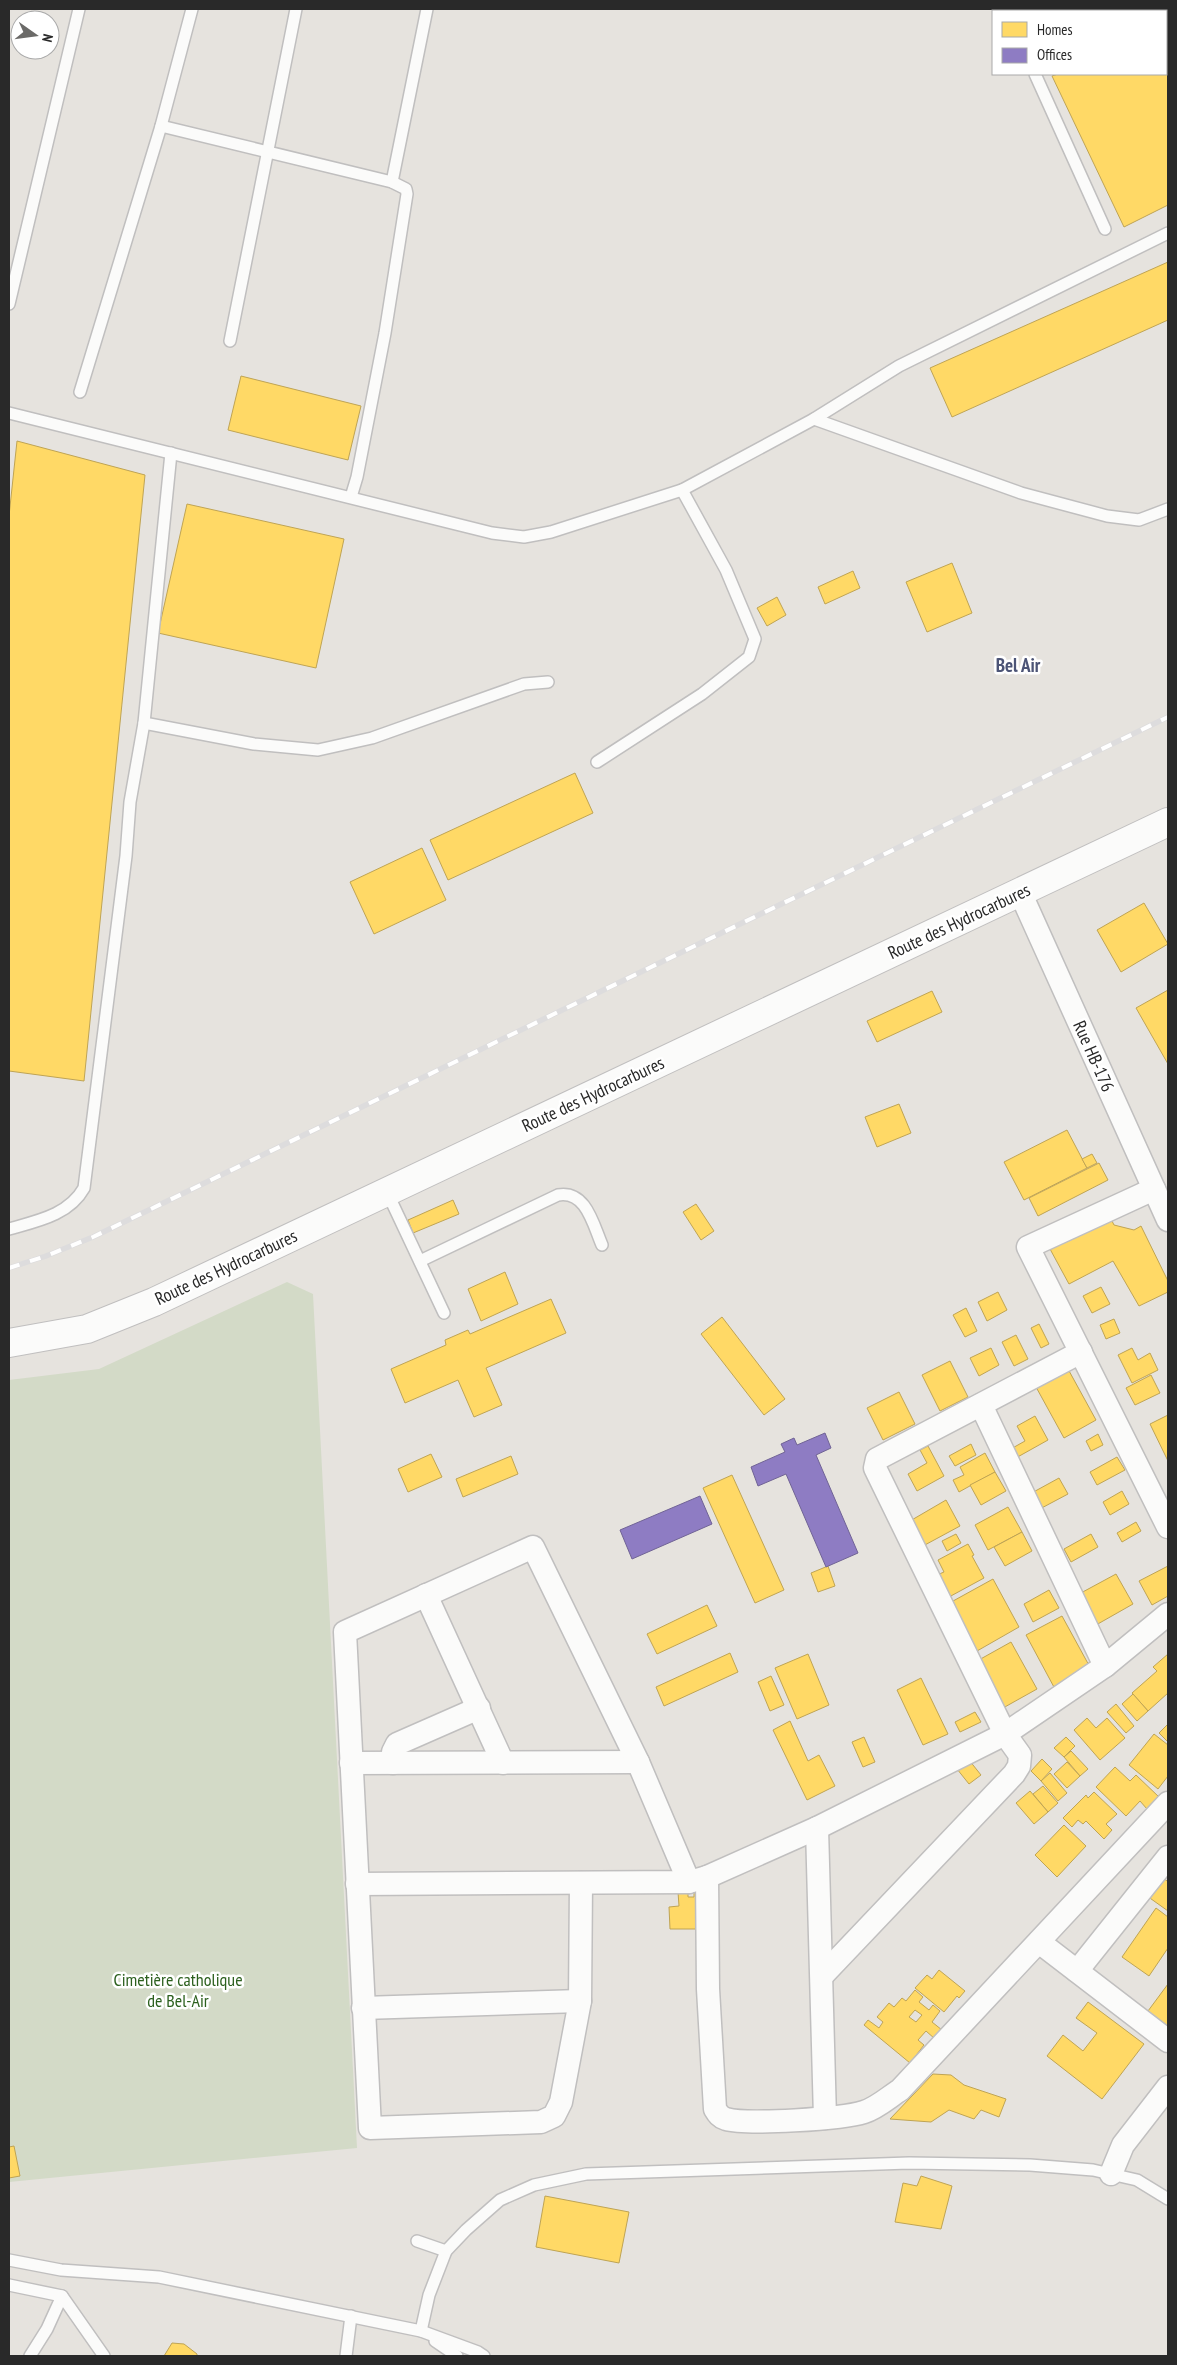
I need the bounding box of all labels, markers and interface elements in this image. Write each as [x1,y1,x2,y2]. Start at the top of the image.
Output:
north arrow [10,10,60,60]
legend [992,10,1167,75]
text: Homes [1037,20,1073,39]
text: N [38,32,57,44]
text: Offices [1037,45,1072,64]
district label: Bel Air [996,653,1041,677]
street label: Route des Hydrocarbures [884,878,1034,964]
street label: Rue HB-176 [1068,1017,1120,1095]
street label: Route des Hydrocarbures [518,1051,668,1137]
street label: Route des Hydrocarbures [151,1224,301,1310]
park label: Cimetière catholique de Bel-Air [113,1968,243,2012]

